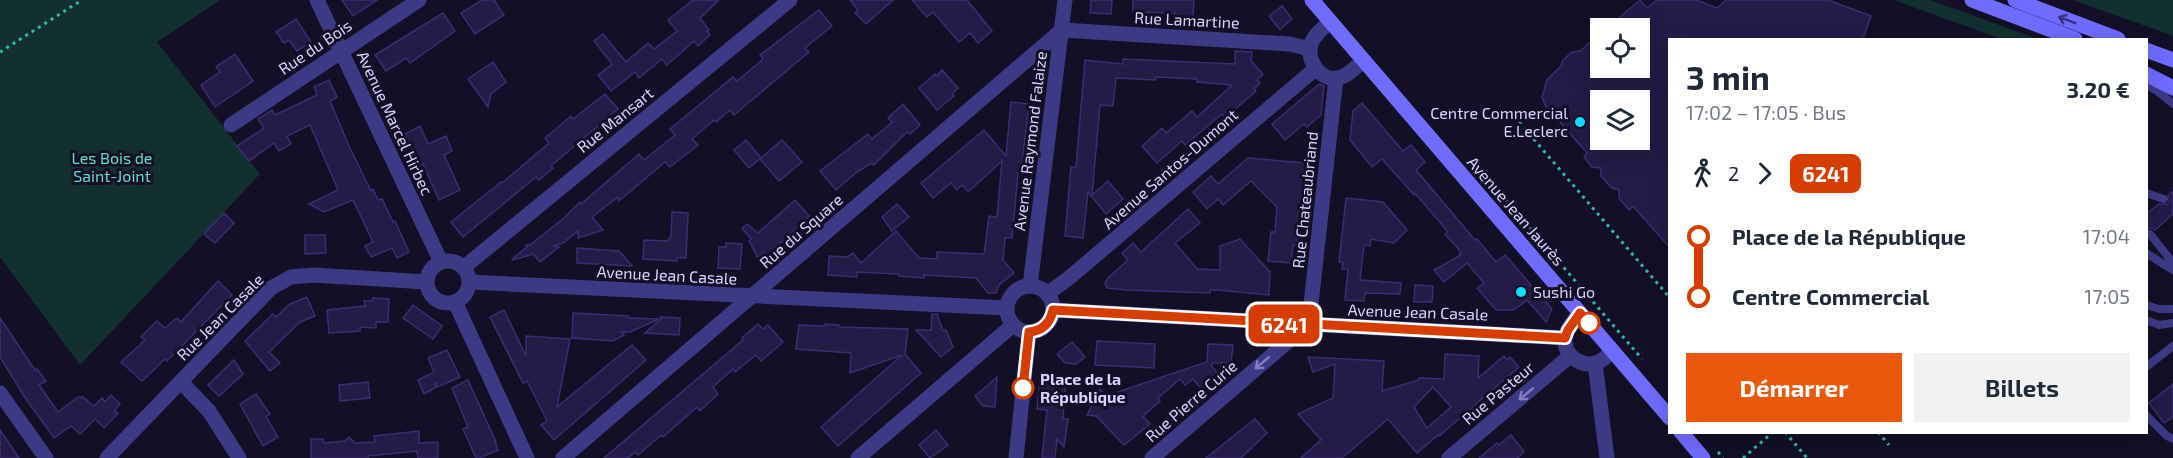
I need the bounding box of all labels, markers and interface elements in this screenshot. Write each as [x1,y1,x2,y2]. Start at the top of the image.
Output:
street label: Rue Lamartine [1134,7,1240,32]
one-way arrow [2058,13,2076,24]
street label: Rue du Bois [275,15,355,78]
map controls [1590,18,1650,150]
button: locate [1590,18,1650,78]
street label: Avenue Marcel Hirbec [354,48,437,198]
street label: Avenue Raymond Falaize [1009,50,1050,232]
text: 3 min [1686,57,1770,97]
text: 3.20 € [2067,76,2130,102]
street label: Rue Mansart [573,83,657,156]
button: layers [1590,90,1650,150]
text: 17:02 – 17:05 · Bus [1686,100,1846,124]
place label: Centre Commercial E.Leclerc [1430,103,1568,140]
street label: Avenue Santos-Dumont [1098,105,1241,233]
marker: Centre Commercial E.Leclerc [1573,115,1587,129]
street label: Rue Chateaubriand [1288,130,1321,269]
park label: Les Bois de Saint-Joint [72,148,152,185]
street label: Avenue Jean Jaurès [1464,152,1569,269]
icon: walk [1686,157,1719,190]
icon: forward [1748,157,1781,190]
text: 2 [1728,161,1739,185]
text: 6241 [1802,161,1849,186]
street label: Rue du Square [755,189,846,272]
text: Place de la République [1732,223,1966,249]
text: 17:04 [2083,224,2130,248]
street label: Avenue Jean Casale [596,261,738,288]
street label: Rue Jean Casale [172,269,267,364]
place label: Sushi Go [1533,282,1595,301]
text: Centre Commercial [1732,283,1929,309]
text: 17:05 [2084,284,2130,308]
marker: Sushi Go [1514,285,1528,299]
street label: Avenue Jean Casale [1347,300,1489,323]
line badge: 6241 [1242,304,1326,344]
text: 6241 [1260,312,1308,337]
unlabelled marker [1578,312,1600,334]
button: Démarrer [1686,353,1902,422]
button: Billets [1914,353,2130,422]
street label: Rue Pierre Curie [1141,356,1240,446]
one-way arrow [1255,356,1270,370]
street label: Rue Pasteur [1458,357,1538,428]
place label: Place de la République [1040,369,1126,406]
marker: Place de la République [1012,377,1034,399]
one-way arrow [1519,387,1534,401]

